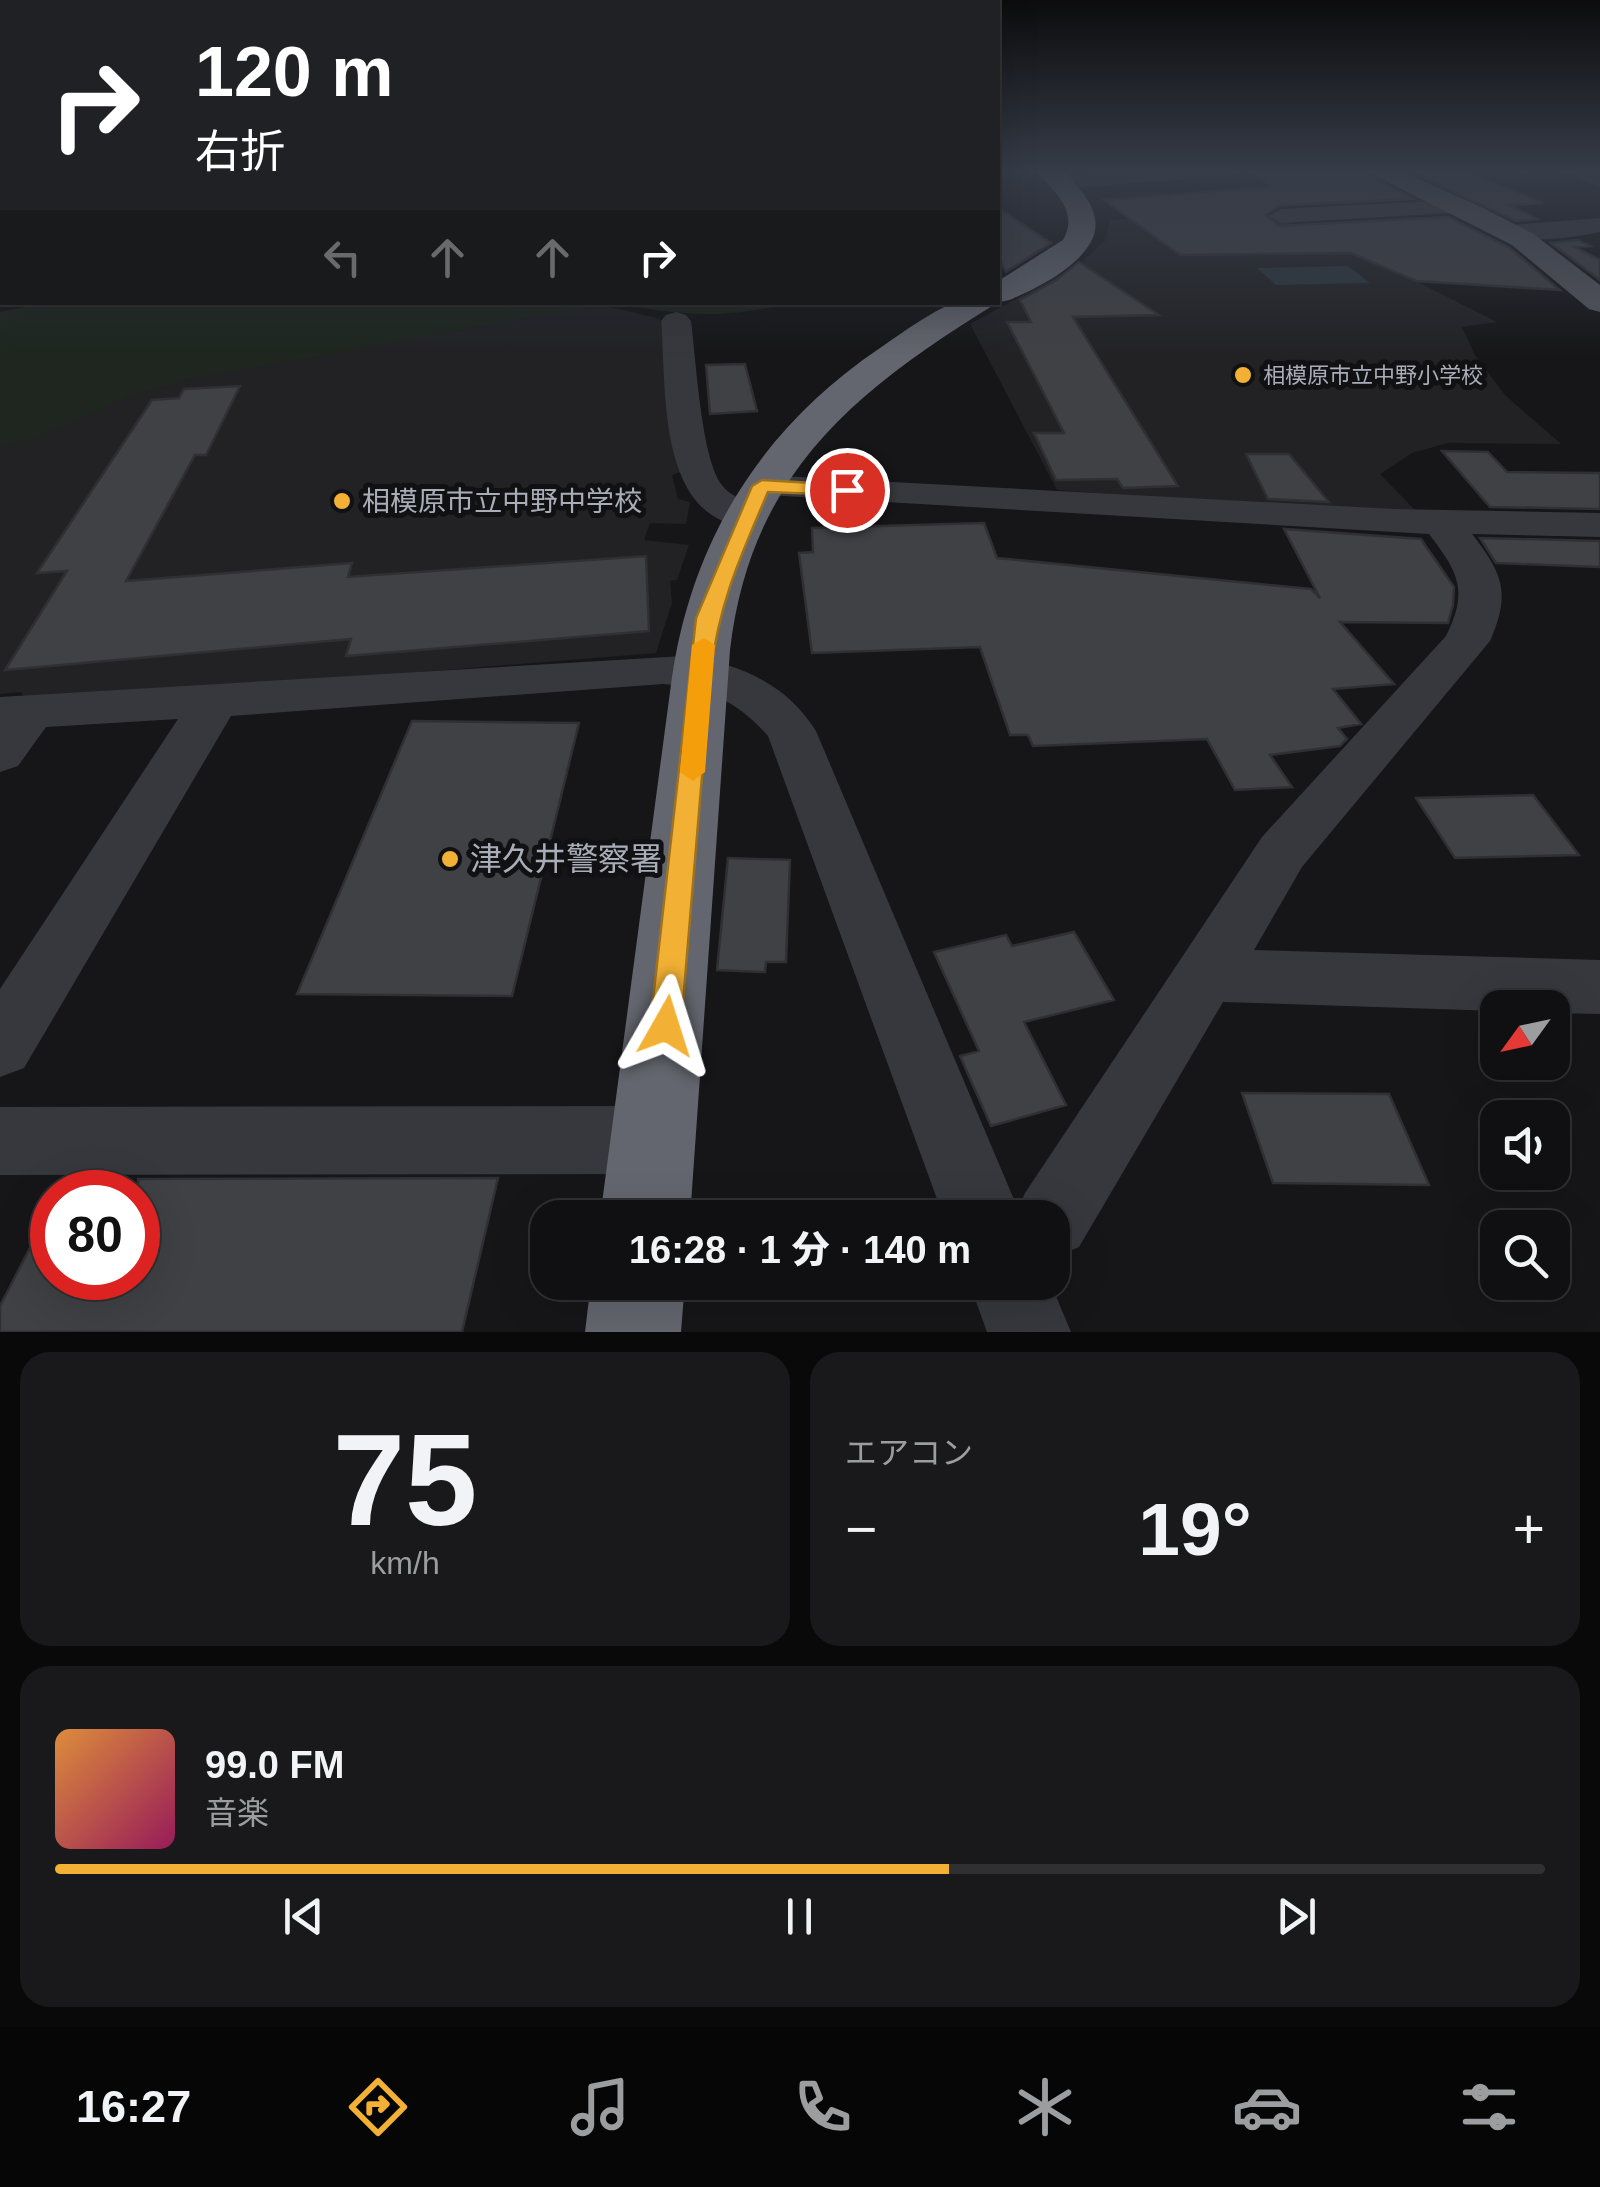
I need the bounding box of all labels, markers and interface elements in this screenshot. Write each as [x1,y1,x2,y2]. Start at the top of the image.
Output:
text: 120 m [195,33,393,111]
icon: right [30,40,160,170]
text: 右折 [195,126,285,177]
icon: left [315,230,370,285]
icon: ahead [420,230,475,285]
icon: ahead [525,230,580,285]
icon: right [630,230,685,285]
place label: 相模原市立中野小学校 [1263,363,1483,388]
marker: 相模原市立中野小学校 [1232,364,1254,386]
pin [805,448,890,533]
icon: arrive [820,463,875,518]
place label: 相模原市立中野中学校 [362,486,642,517]
marker: 相模原市立中野中学校 [331,490,353,512]
place label: 津久井警察署 [470,841,662,877]
marker: 津久井警察署 [439,848,461,870]
position arrow [614,974,718,1078]
north arrow [1480,990,1570,1080]
map controls [1480,990,1570,1300]
button: sound [1480,1100,1570,1190]
speed limit sign: 80 [30,1170,160,1300]
button: search [1480,1210,1570,1300]
text: 16:28 · 1 分 · 140 m [629,1229,971,1271]
text: 75 [333,1407,477,1553]
text: エアコン [845,1435,973,1471]
text: 19° [1138,1487,1252,1571]
text: − [845,1498,877,1560]
text: + [1513,1498,1545,1560]
text: km/h [370,1545,440,1581]
text: 99.0 FM [205,1744,344,1786]
text: 音楽 [205,1795,269,1831]
icon: previous [276,1889,331,1944]
icon: pause [772,1889,827,1944]
icon: next [1269,1889,1324,1944]
icon: directions [343,2072,413,2142]
icon: music [565,2072,635,2142]
icon: phone [788,2072,858,2142]
icon: climate [1010,2072,1080,2142]
icon: car [1232,2072,1302,2142]
icon: filters [1454,2072,1524,2142]
text: 16:27 [76,2081,191,2132]

